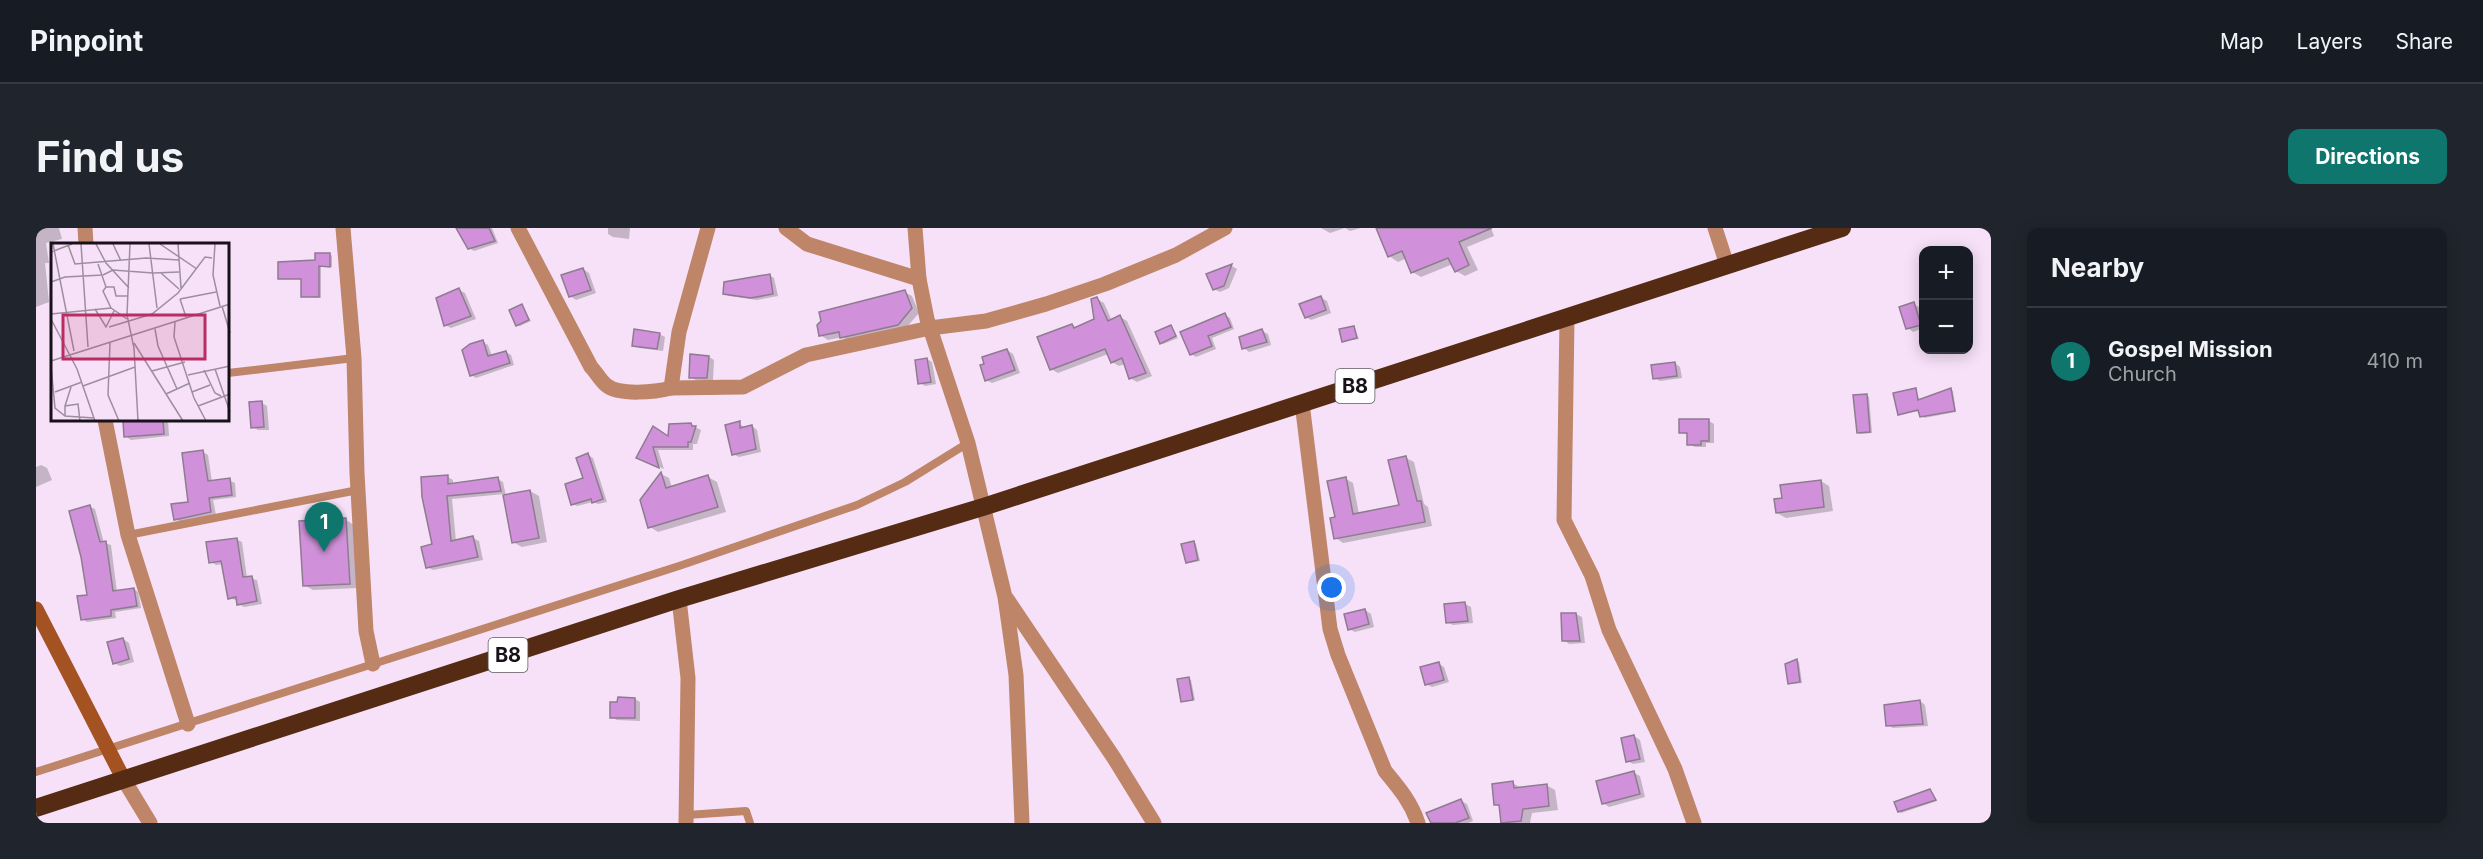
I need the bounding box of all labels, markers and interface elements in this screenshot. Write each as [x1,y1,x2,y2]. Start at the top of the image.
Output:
text: Pinpoint [30,24,143,58]
text: Map [2220,29,2264,54]
text: Layers [2297,29,2363,54]
text: Share [2396,29,2453,54]
button: Directions [2288,129,2447,184]
text: Find us [36,131,184,182]
inset map [51,243,230,422]
map controls [1919,246,1973,354]
button: + [1919,246,1973,300]
text: Nearby [2051,252,2144,283]
button: − [1919,300,1973,354]
text: Gospel Mission [2108,336,2273,362]
text: 1 [2066,349,2075,373]
text: 410 m [2367,349,2423,373]
text: Church [2108,362,2177,386]
road number: B8 [1336,369,1374,403]
pin: 1 [304,502,344,552]
your location [1317,573,1346,602]
road number: B8 [488,638,528,672]

